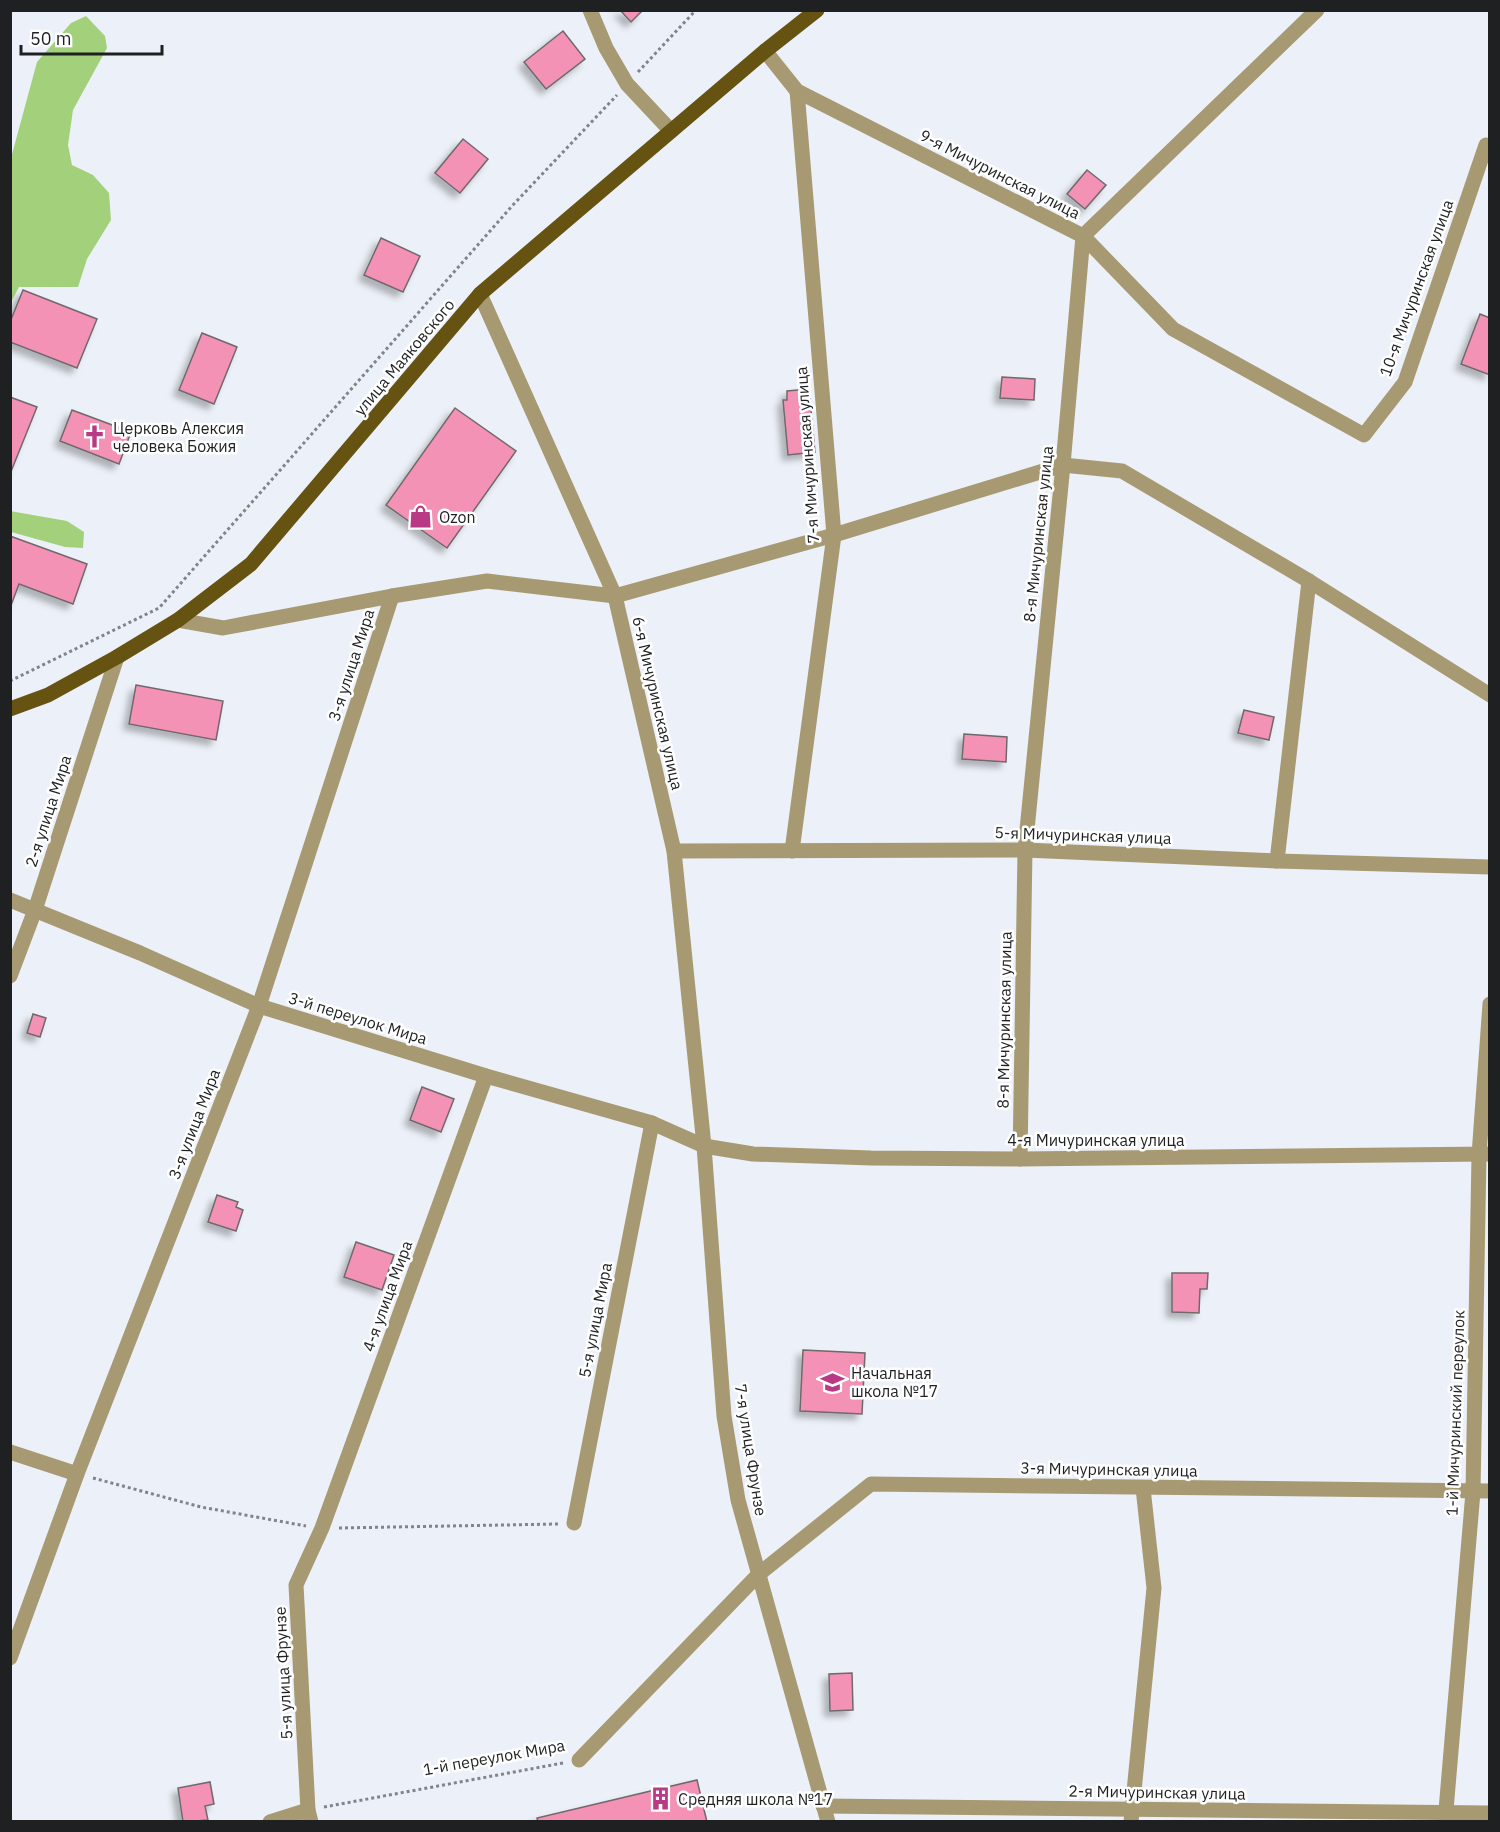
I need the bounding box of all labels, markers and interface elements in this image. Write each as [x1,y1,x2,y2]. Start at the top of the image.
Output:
scale bar [21,18,162,56]
text: 50 m [30,27,72,50]
street label: 9-я Мичуринская улица [916,125,1084,223]
street label: 10-я Мичуринская улица [1375,196,1458,379]
street label: улица Маяковского [349,295,459,419]
street label: 7-я Мичуринская улица [791,365,823,544]
place label: Церковь Алексия человека Божия [113,418,244,456]
church icon: Церковь Алексия человека Божия [82,424,108,450]
street label: 8-я Мичуринская улица [1019,444,1057,623]
shop icon: Ozon [408,504,434,530]
place label: Ozon [439,507,476,527]
street label: 3-я улица Мира [323,606,379,724]
street label: 6-я Мичуринская улица [628,614,688,792]
street label: 2-я улица Мира [20,752,76,870]
street label: 5-я Мичуринская улица [994,822,1172,848]
street label: 8-я Мичуринская улица [992,931,1016,1109]
street label: 3-й переулок Мира [286,987,430,1049]
street label: 3-я улица Мира [164,1066,224,1182]
street label: 4-я Мичуринская улица [1007,1130,1185,1150]
street label: 4-я улица Мира [358,1237,416,1354]
street label: 5-я улица Мира [574,1260,616,1379]
street label: 1-й Мичуринский переулок [1441,1309,1469,1516]
place label: Начальная школа №17 [851,1363,938,1401]
school or university icon: Начальная школа №17 [820,1369,846,1395]
street label: 7-я улица Фрунзе [731,1383,771,1518]
street label: 3-я Мичуринская улица [1020,1457,1198,1481]
street label: 5-я улица Фрунзе [270,1606,296,1740]
street label: 1-й переулок Мира [422,1735,567,1779]
street label: 2-я Мичуринская улица [1068,1780,1246,1804]
building icon: Средняя школа №17 [647,1786,673,1812]
place label: Средняя школа №17 [678,1789,833,1809]

